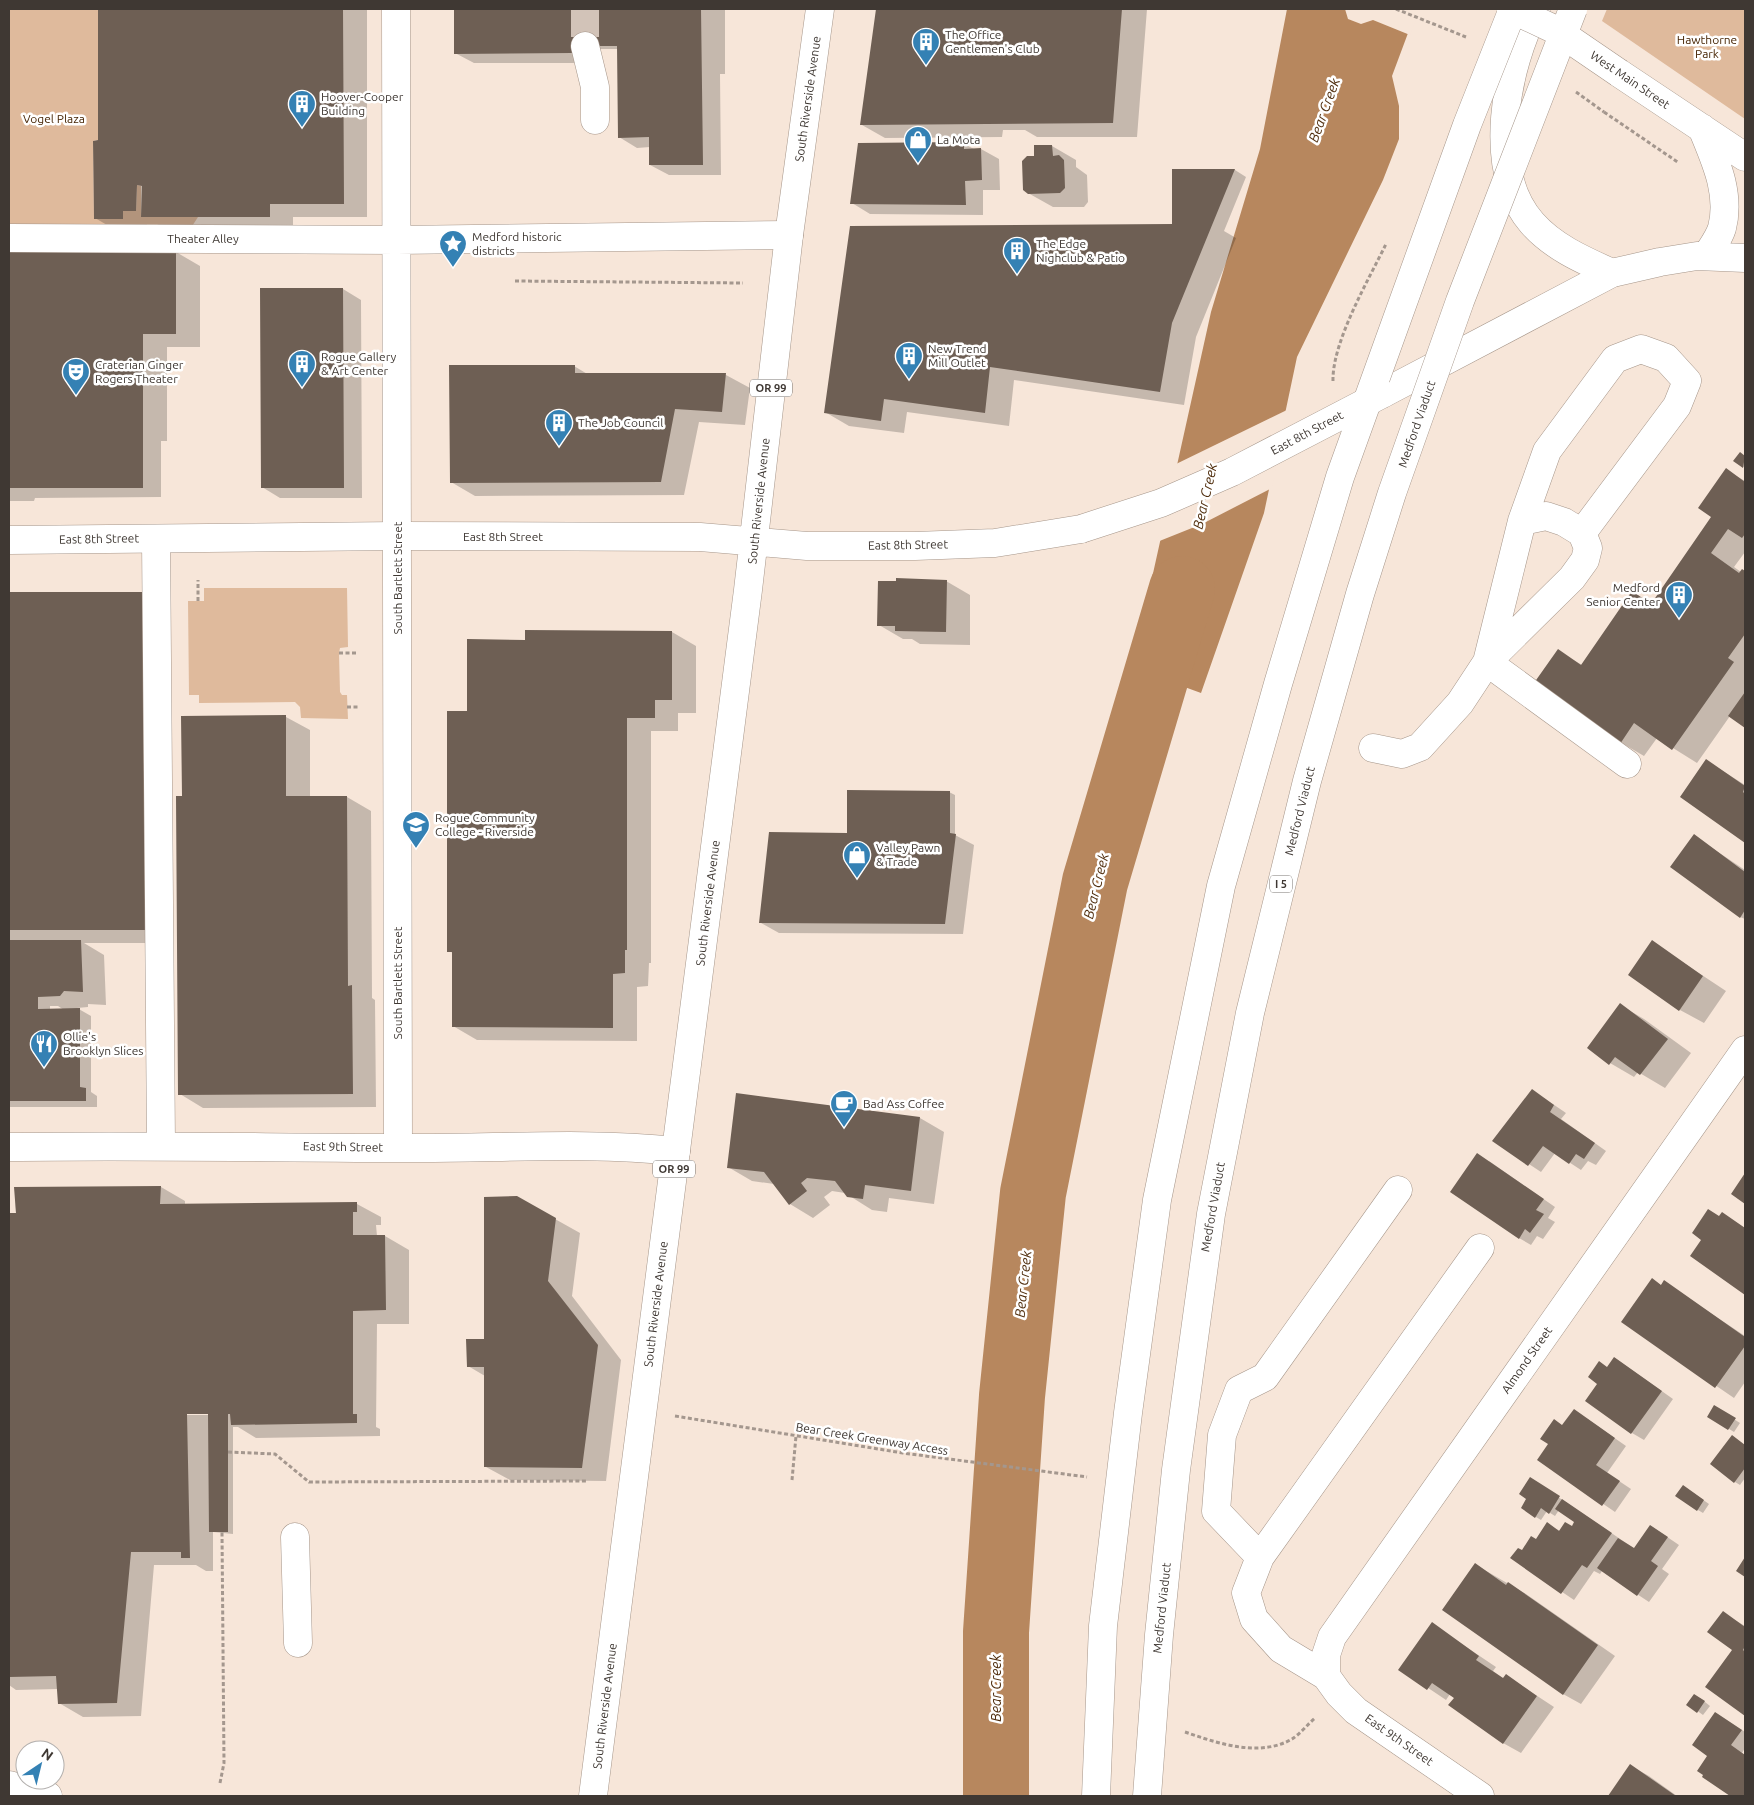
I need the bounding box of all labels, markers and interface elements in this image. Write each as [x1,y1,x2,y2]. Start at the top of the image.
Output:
building icon: The Office Gentlemen's Club [911,27,941,66]
place label: The Office Gentlemen's Club [945,28,1040,55]
park label: Hawthorne Park [1677,33,1737,60]
street label: South Riverside Avenue [792,35,823,163]
street label: West Main Street [1588,48,1673,111]
water label: Bear Creek [1305,75,1343,144]
building icon: Hoover-Cooper Building [287,89,317,128]
place label: Hoover-Cooper Building [321,90,404,117]
park label: Vogel Plaza [23,112,85,125]
shop icon: La Mota [903,125,933,164]
place label: La Mota [937,133,980,146]
place icon: Medford historic districts [438,229,468,268]
place label: Medford historic districts [472,230,562,257]
street label: Theater Alley [167,232,239,245]
building icon: The Edge Nighclub & Patio [1002,236,1032,275]
place label: The Edge Nighclub & Patio [1036,237,1125,264]
building icon: New Trend Mill Outlet [894,341,924,380]
place label: New Trend Mill Outlet [928,342,987,369]
building icon: Rogue Gallery & Art Center [287,349,317,388]
place label: Rogue Gallery & Art Center [321,350,396,377]
theatre icon: Craterian Ginger Rogers Theater [61,357,91,396]
place label: Craterian Ginger Rogers Theater [95,358,184,385]
street label: Medford Viaduct [1396,378,1438,469]
road number: OR 99 [750,379,792,396]
building icon: The Job Council [544,408,574,447]
street label: East 8th Street [1268,408,1345,457]
place label: The Job Council [578,416,663,429]
street label: South Riverside Avenue [745,437,772,565]
water label: Bear Creek [1190,461,1221,531]
street label: South Bartlett Street [391,521,404,634]
street label: East 8th Street [463,530,543,543]
street label: East 8th Street [59,531,139,546]
street label: East 8th Street [868,537,948,552]
building icon: Medford Senior Center [1664,580,1694,619]
place label: Medford Senior Center [1586,581,1660,608]
street label: Medford Viaduct [1282,765,1317,857]
school or university icon: Rogue Community College - Riverside [401,810,431,849]
place label: Rogue Community College - Riverside [435,811,535,838]
street label: South Riverside Avenue [693,839,722,967]
shop icon: Valley Pawn & Trade [842,840,872,879]
place label: Valley Pawn & Trade [876,841,940,868]
water label: Bear Creek [1080,851,1112,921]
road number: I 5 [1270,876,1292,892]
street label: South Bartlett Street [391,926,404,1039]
restaurant icon: Ollie's Brooklyn Slices [29,1029,59,1068]
place label: Ollie's Brooklyn Slices [63,1030,144,1057]
cafe icon: Bad Ass Coffee [829,1089,859,1128]
place label: Bad Ass Coffee [863,1097,944,1110]
street label: East 9th Street [303,1139,383,1154]
road number: OR 99 [653,1160,695,1178]
street label: Medford Viaduct [1198,1161,1227,1253]
street label: South Riverside Avenue [641,1240,670,1368]
water label: Bear Creek [1012,1249,1035,1318]
street label: Almond Street [1499,1324,1555,1396]
street label: Bear Creek Greenway Access [795,1420,949,1457]
street label: Medford Viaduct [1150,1562,1173,1654]
street label: South Riverside Avenue [590,1642,619,1770]
water label: Bear Creek [988,1654,1004,1722]
street label: East 9th Street [1363,1711,1436,1768]
north arrow [15,1740,65,1790]
text: N [39,1745,56,1764]

